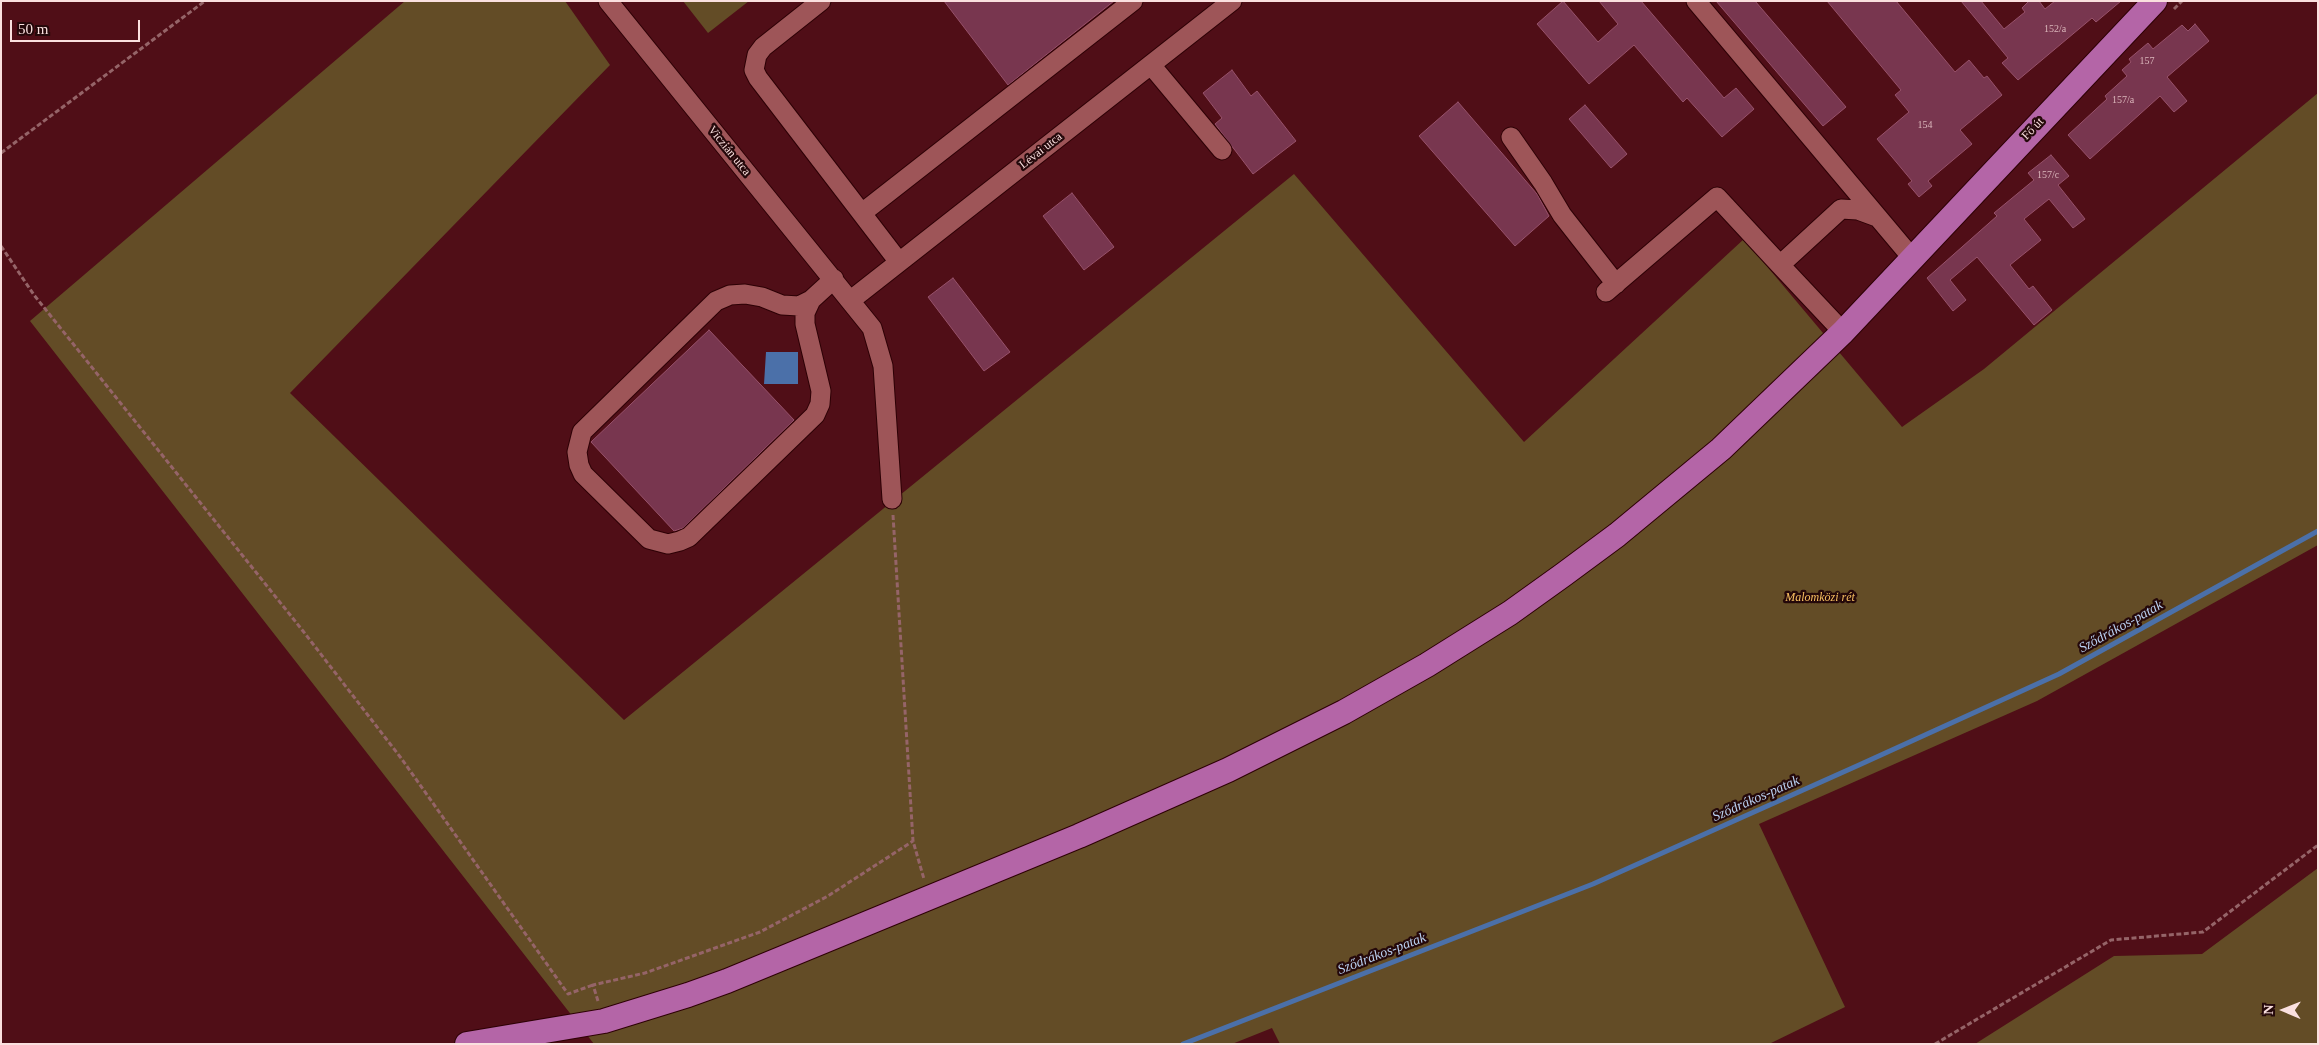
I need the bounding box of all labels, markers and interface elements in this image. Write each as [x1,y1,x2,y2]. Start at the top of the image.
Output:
scale bar [12,10,142,42]
text: 50 m [18,21,48,37]
house number: 152/a [2044,23,2066,35]
house number: 157 [2140,55,2154,67]
house number: 157/a [2112,94,2134,106]
street label: Fő út [2019,115,2047,143]
house number: 154 [1918,119,1932,131]
street label: Viczián utca [705,123,753,179]
street label: Lévai utca [1017,130,1065,172]
house number: 157/c [2037,169,2059,181]
park label: Malomközi rét [1785,591,1855,605]
water label: Sződrákos-patak [2076,597,2166,657]
water label: Sződrákos-patak [1710,772,1802,826]
water label: Sződrákos-patak [1335,929,1429,979]
north arrow [2259,985,2309,1035]
text: N [2261,1005,2276,1015]

